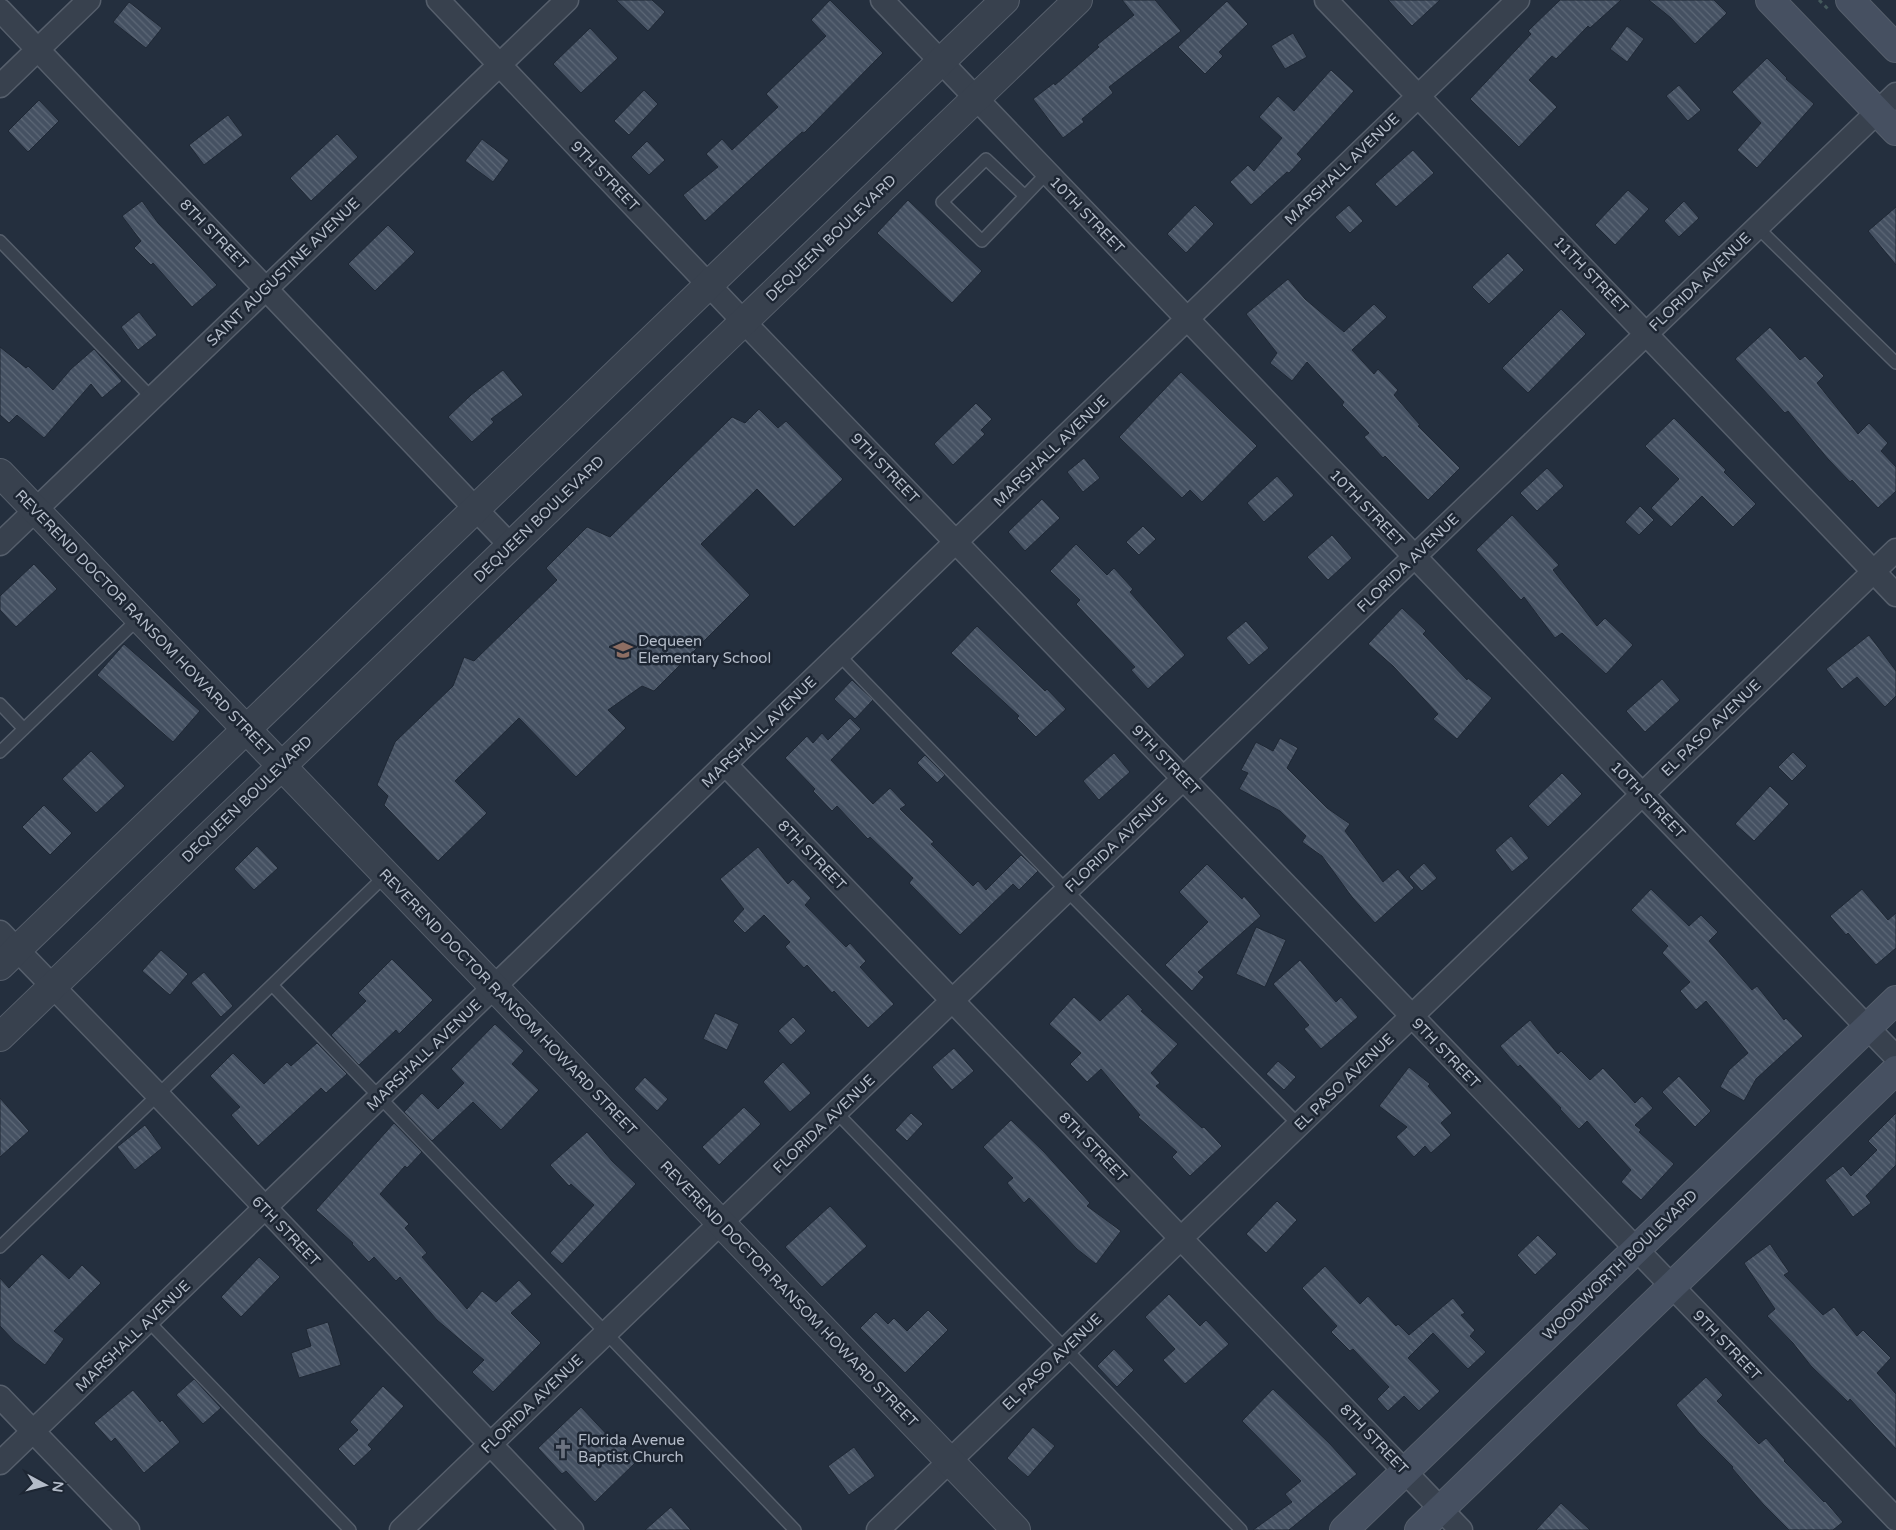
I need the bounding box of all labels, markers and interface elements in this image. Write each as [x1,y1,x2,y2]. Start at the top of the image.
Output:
street label: MARSHALL AVENUE [1281,109,1403,229]
street label: 9TH STREET [567,137,643,215]
street label: DEQUEEN BOULEVARD [762,171,900,305]
street label: 10TH STREET [1046,173,1128,257]
street label: SAINT AUGUSTINE AVENUE [203,194,363,350]
street label: 8TH STREET [176,195,252,273]
street label: FLORIDA AVENUE [1645,229,1755,335]
street label: 11TH STREET [1550,233,1632,317]
street label: MARSHALL AVENUE [990,391,1112,511]
street label: 9TH STREET [847,429,923,507]
street label: DEQUEEN BOULEVARD [470,452,608,586]
street label: 10TH STREET [1326,466,1408,550]
street label: REVEREND DOCTOR RANSOM HOWARD STREET [11,486,277,760]
street label: FLORIDA AVENUE [1353,510,1463,616]
place label: Dequeen Elementary School [638,632,771,667]
school or university icon: Dequeen Elementary School [612,639,634,661]
street label: MARSHALL AVENUE [698,672,820,792]
street label: EL PASO AVENUE [1657,676,1765,780]
street label: 9TH STREET [1128,721,1204,799]
street label: DEQUEEN BOULEVARD [178,732,316,866]
street label: 10TH STREET [1607,758,1689,842]
street label: FLORIDA AVENUE [1061,790,1171,896]
street label: 8TH STREET [774,816,850,894]
street label: REVEREND DOCTOR RANSOM HOWARD STREET [375,865,641,1139]
street label: MARSHALL AVENUE [363,995,485,1115]
street label: 9TH STREET [1408,1014,1484,1092]
street label: EL PASO AVENUE [1290,1030,1398,1134]
street label: FLORIDA AVENUE [769,1071,879,1177]
street label: 8TH STREET [1055,1108,1131,1186]
street label: REVEREND DOCTOR RANSOM HOWARD STREET [656,1157,922,1431]
street label: WOODWORTH BOULEVARD [1539,1186,1701,1344]
street label: 6TH STREET [248,1192,324,1270]
street label: MARSHALL AVENUE [72,1276,194,1396]
street label: 9TH STREET [1689,1306,1765,1384]
street label: EL PASO AVENUE [998,1310,1106,1414]
street label: FLORIDA AVENUE [477,1351,587,1457]
street label: 8TH STREET [1336,1400,1412,1478]
place label: Florida Avenue Baptist Church [578,1431,685,1466]
church icon: Florida Avenue Baptist Church [552,1438,574,1460]
north arrow [20,1460,70,1510]
text: N [48,1480,67,1493]

